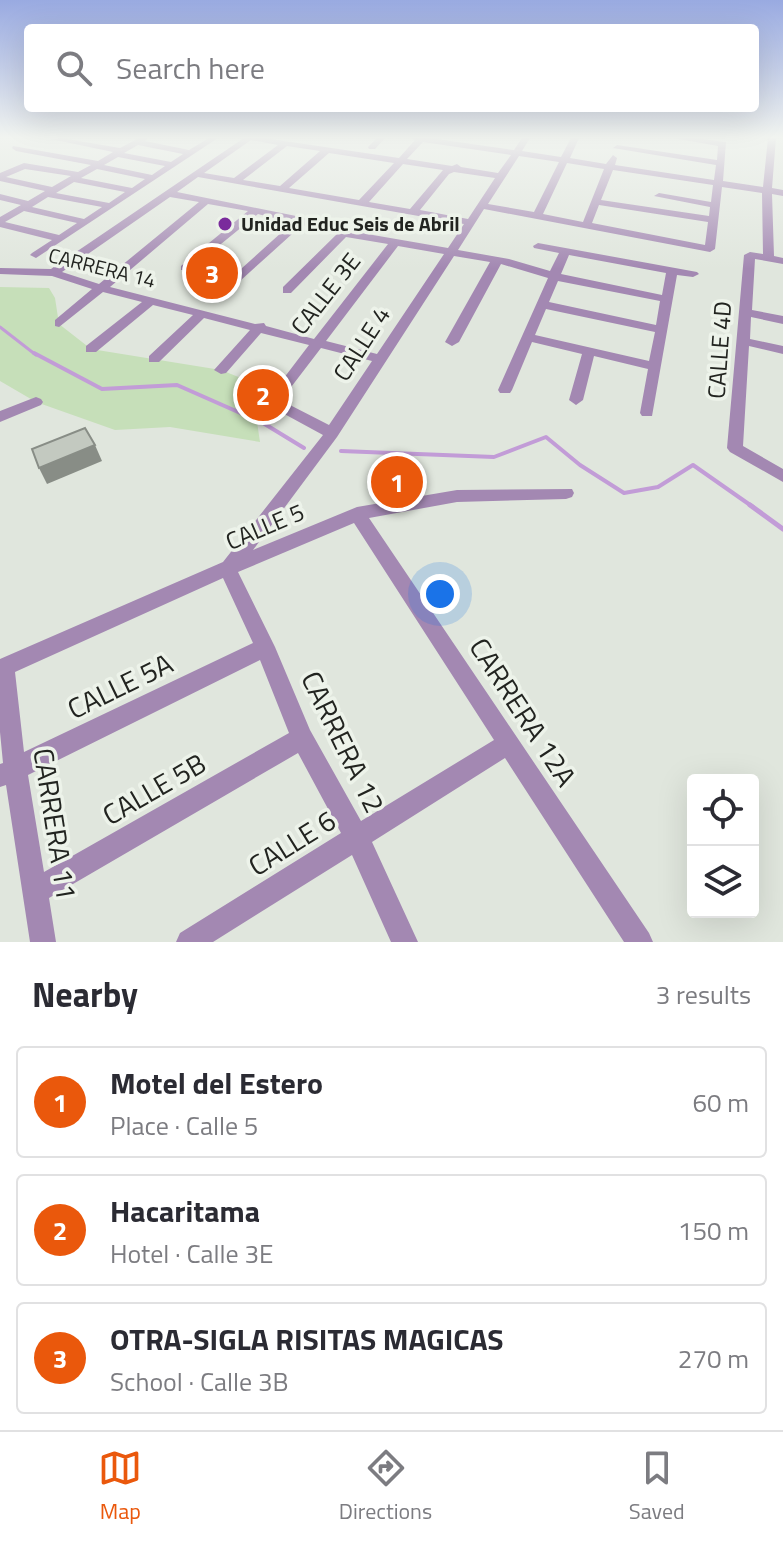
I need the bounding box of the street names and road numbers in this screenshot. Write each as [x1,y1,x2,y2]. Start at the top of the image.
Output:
street label: CARRERA 14 [45,239,159,296]
street label: CALLE 3E [282,245,369,342]
street label: CALLE 4 [324,299,399,388]
street label: CALLE 4D [698,300,740,400]
street label: CALLE 5 [220,493,310,559]
street label: CARRERA 12A [459,629,588,795]
street label: CALLE 5A [60,641,180,730]
street label: CARRERA 12 [291,664,396,820]
street label: CALLE 5B [94,742,214,836]
street label: CARRERA 11 [22,745,89,903]
street label: CALLE 6 [240,799,344,886]

